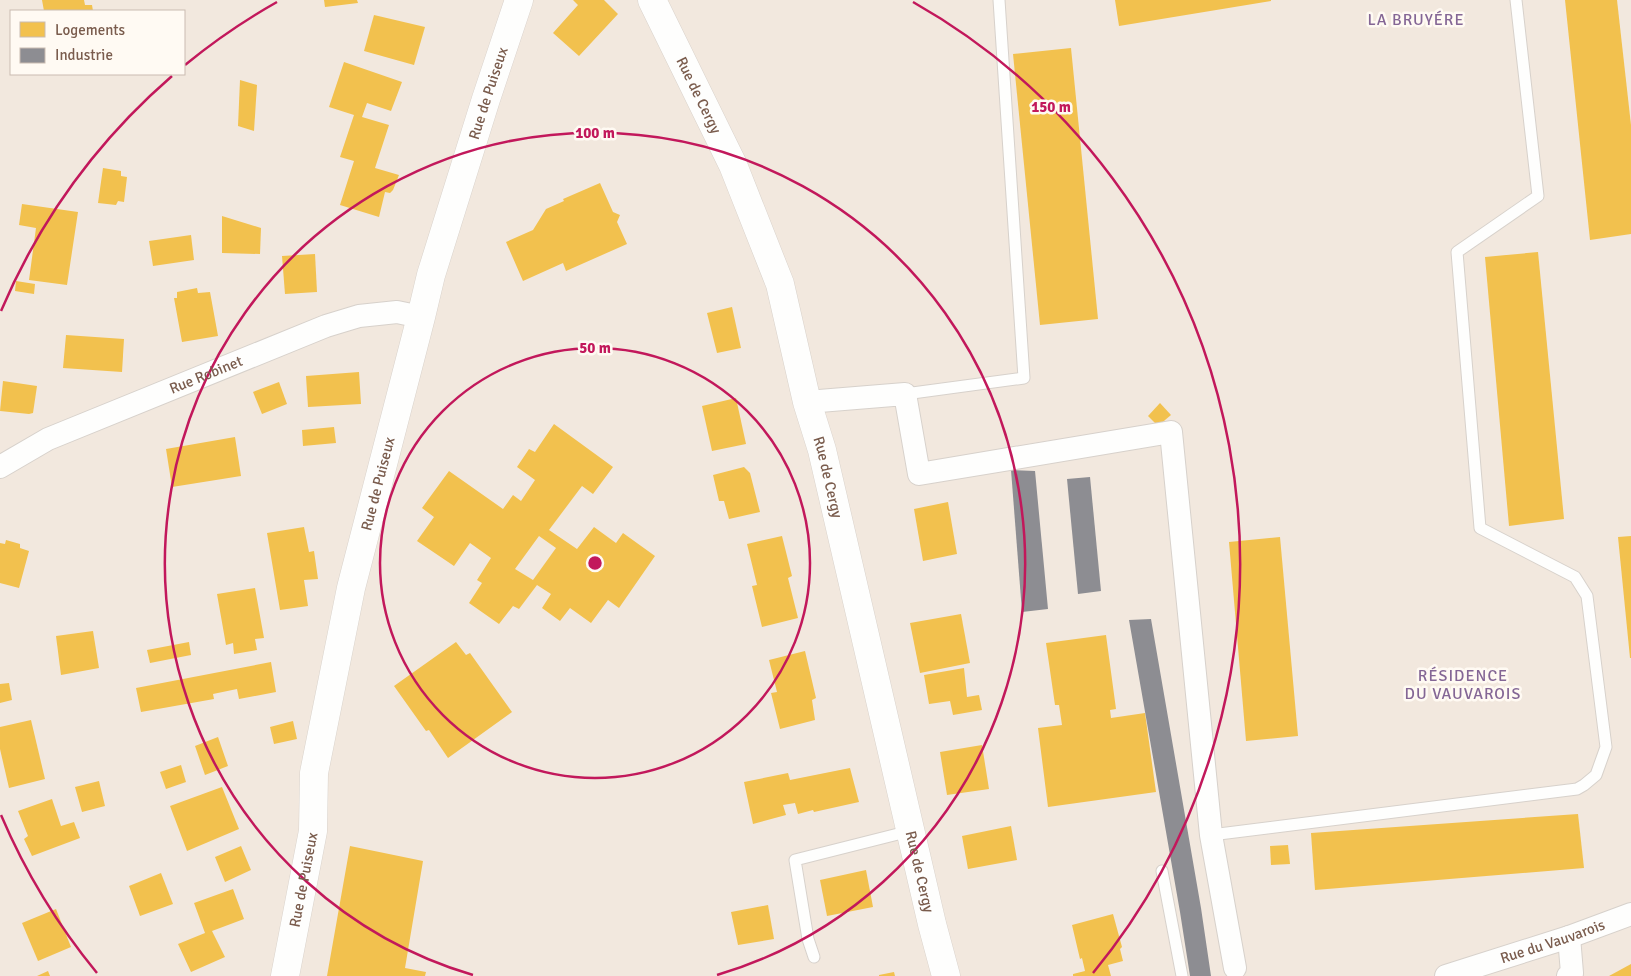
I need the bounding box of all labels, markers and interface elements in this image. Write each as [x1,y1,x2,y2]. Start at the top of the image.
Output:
legend [10,10,185,75]
district label: LA BRUYÉRE [1367,10,1465,30]
text: Logements [55,21,126,39]
street label: Rue de Puiseux [465,45,512,142]
text: Industrie [55,46,113,64]
street label: Rue de Cergy [672,54,725,136]
text: 150 m [1031,98,1071,116]
text: 100 m [575,124,615,142]
text: 50 m [579,339,611,357]
street label: Rue Robinet [167,352,245,398]
street label: Rue de Cergy [809,434,846,520]
street label: Rue de Puiseux [357,435,399,533]
centre of rings [586,554,604,572]
district label: RÉSIDENCE DU VAUVAROIS [1405,666,1521,704]
street label: Rue de Cergy [902,829,938,914]
street label: Rue de Puiseux [286,831,322,929]
street label: Rue du Vauvarois [1498,915,1608,967]

